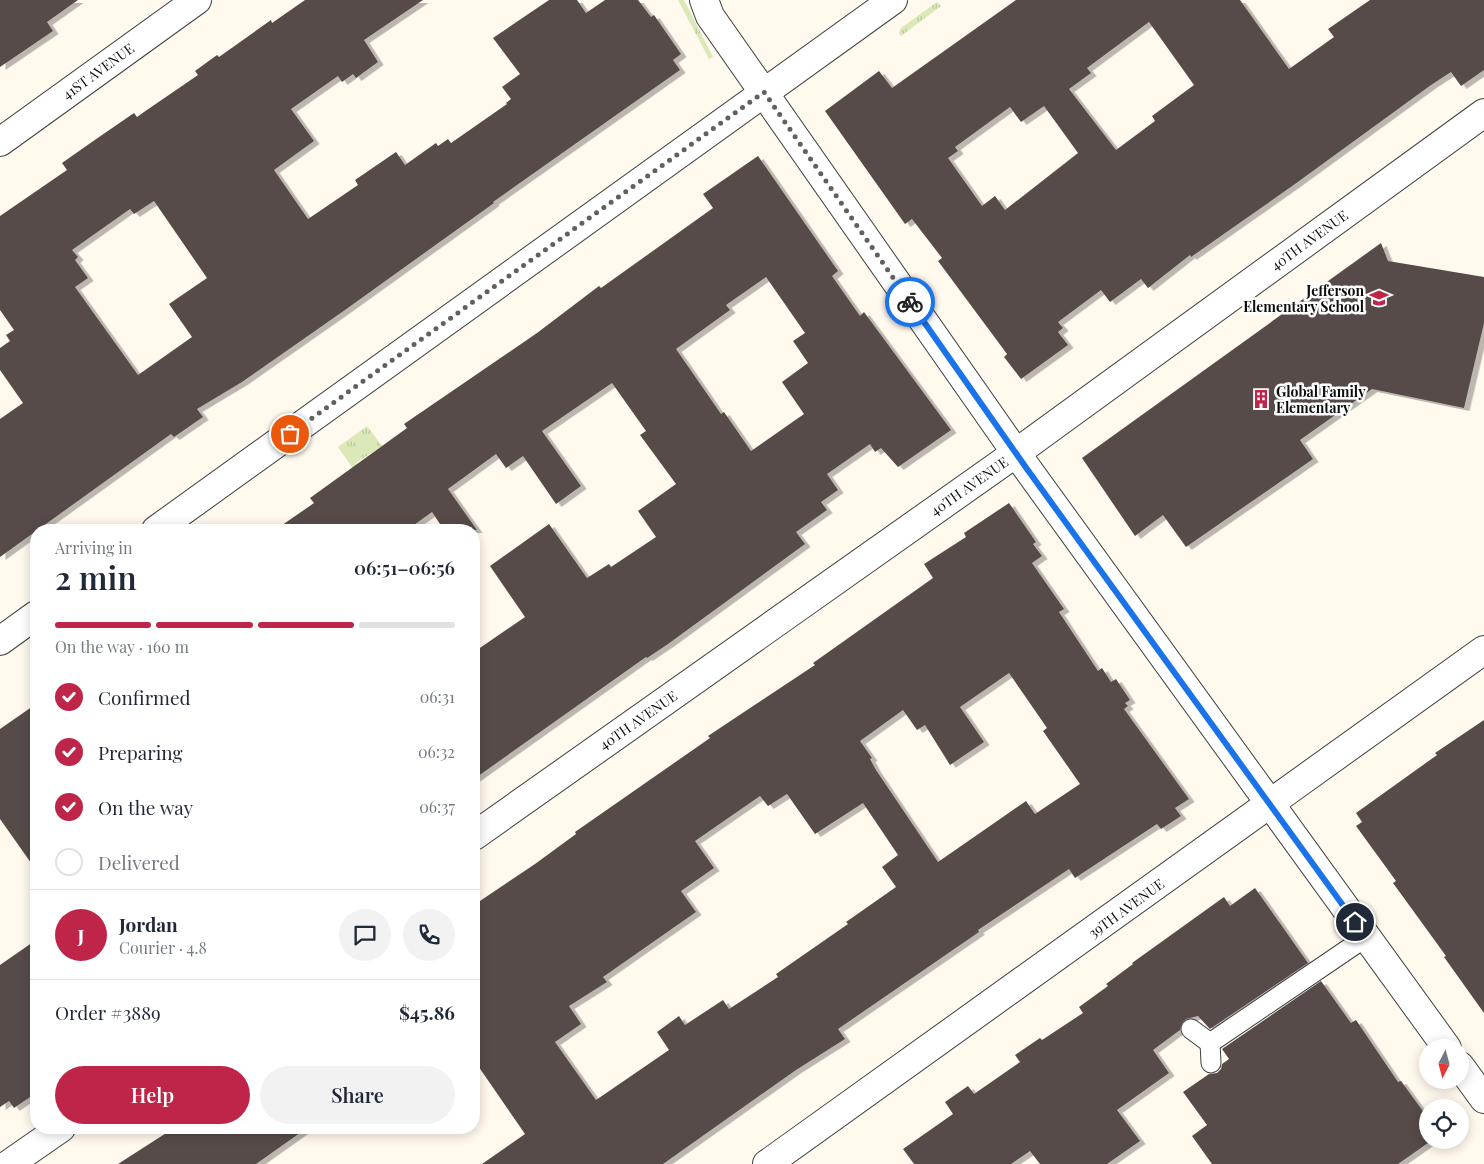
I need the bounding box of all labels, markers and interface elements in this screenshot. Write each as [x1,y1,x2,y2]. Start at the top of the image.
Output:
street label: 41ST AVENUE [58,38,138,104]
street label: 40TH AVENUE [1267,206,1351,274]
courier [885,277,935,327]
place label: Jefferson Elementary School [1243,281,1365,316]
school or university icon: Jefferson Elementary School [1368,287,1390,309]
icon: bike [896,288,924,316]
place label: Global Family Elementary [1276,382,1366,417]
building icon: Global Family Elementary [1250,388,1272,410]
pin [269,413,311,455]
icon: bag [276,420,304,448]
street label: 40TH AVENUE [926,452,1012,520]
text: Arriving in [55,537,133,558]
text: 06:51–06:56 [354,554,455,580]
text: 2 min [55,555,137,598]
text: On the way · 160 m [55,636,189,657]
icon: check [55,683,83,711]
text: Confirmed [98,684,191,710]
text: 06:31 [420,686,455,707]
street label: 40TH AVENUE [595,686,681,754]
icon: check [55,738,83,766]
text: Preparing [98,739,183,765]
text: 06:32 [418,741,455,762]
icon: check [55,793,83,821]
text: On the way [98,794,193,820]
text: 06:37 [419,796,455,817]
text: Delivered [98,849,180,875]
street label: 39TH AVENUE [1084,874,1168,942]
pin [1334,901,1376,943]
icon: home [1341,908,1369,936]
button: chat [339,909,391,961]
button: phone [403,909,455,961]
text: Jordan [119,911,178,937]
text: J [78,922,84,948]
text: Courier · 4.8 [119,937,207,958]
text: Order #3889 [55,999,161,1025]
text: $45.86 [399,999,455,1025]
north arrow [1419,1039,1469,1089]
map controls [1419,1039,1469,1149]
button: Help [55,1066,250,1124]
button: Share [260,1066,455,1124]
button: locate [1419,1099,1469,1149]

